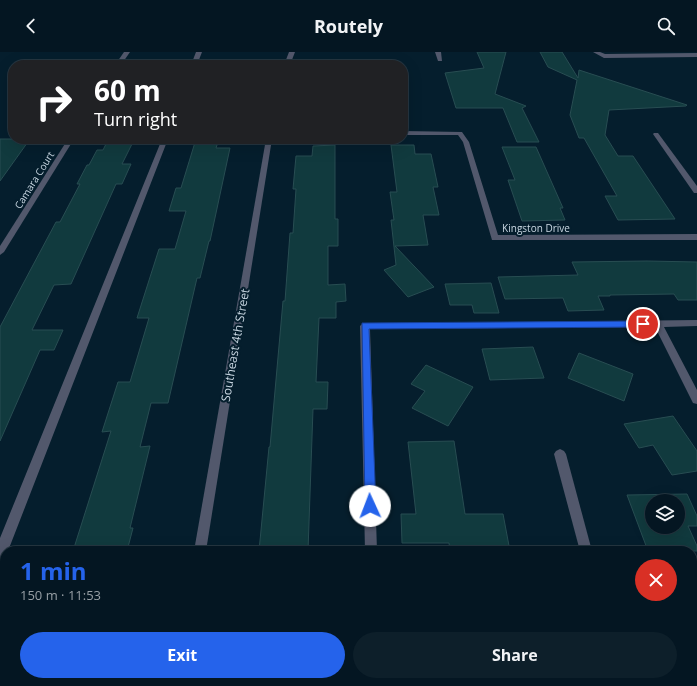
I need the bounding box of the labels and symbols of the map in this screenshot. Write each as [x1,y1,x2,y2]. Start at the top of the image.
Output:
street label: Camara Court [11,148,57,211]
street label: Kingston Drive [502,221,570,235]
street label: Southeast 4th Street [217,287,253,403]
pin [626,307,660,341]
position arrow [349,485,391,527]

